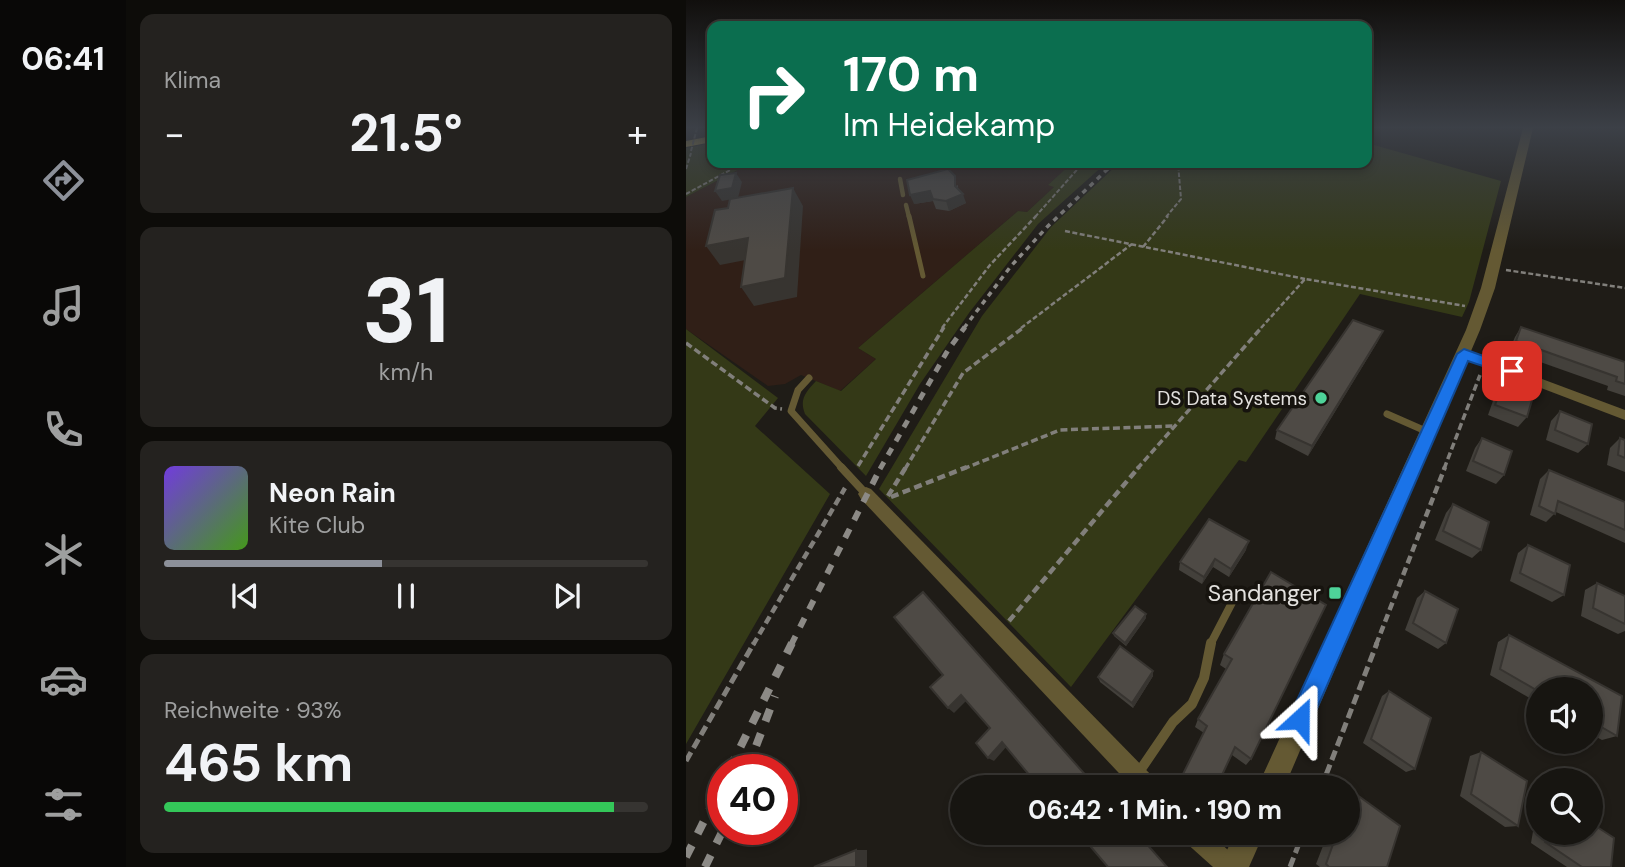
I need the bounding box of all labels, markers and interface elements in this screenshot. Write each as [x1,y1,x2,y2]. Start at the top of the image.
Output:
text: 06:41 [21,38,105,80]
text: 170 m [843,42,979,106]
icon: right [728,49,819,140]
text: Klima [164,65,221,95]
text: 21.5° [349,99,463,167]
text: Im Heidekamp [843,104,1055,146]
text: − [164,109,185,159]
text: + [627,109,648,159]
icon: directions [39,156,88,205]
text: 31 [362,252,450,370]
icon: music [39,281,88,330]
pin [1482,341,1542,401]
icon: arrive [1493,352,1531,390]
text: km/h [379,357,433,387]
place label: DS Data Systems [1157,386,1307,411]
marker: DS Data Systems [1313,390,1329,406]
icon: phone [39,405,88,454]
text: Neon Rain [269,476,396,510]
text: Kite Club [269,510,365,540]
icon: climate [39,530,88,579]
icon: previous [226,577,264,615]
icon: pause [387,577,425,615]
icon: next [548,577,586,615]
place label: Sandanger [1208,578,1321,608]
marker: Sandanger [1327,585,1343,601]
icon: car [39,655,88,704]
map controls [1526,677,1603,845]
button: sound [1526,677,1603,754]
position arrow [1263,682,1337,756]
text: Reichweite · 93% [164,695,342,725]
text: 465 km [164,729,353,797]
speed limit sign: 40 [707,754,798,845]
button: search [1526,768,1603,845]
icon: filters [39,780,88,829]
text: 06:42 · 1 Min. · 190 m [1028,793,1282,827]

